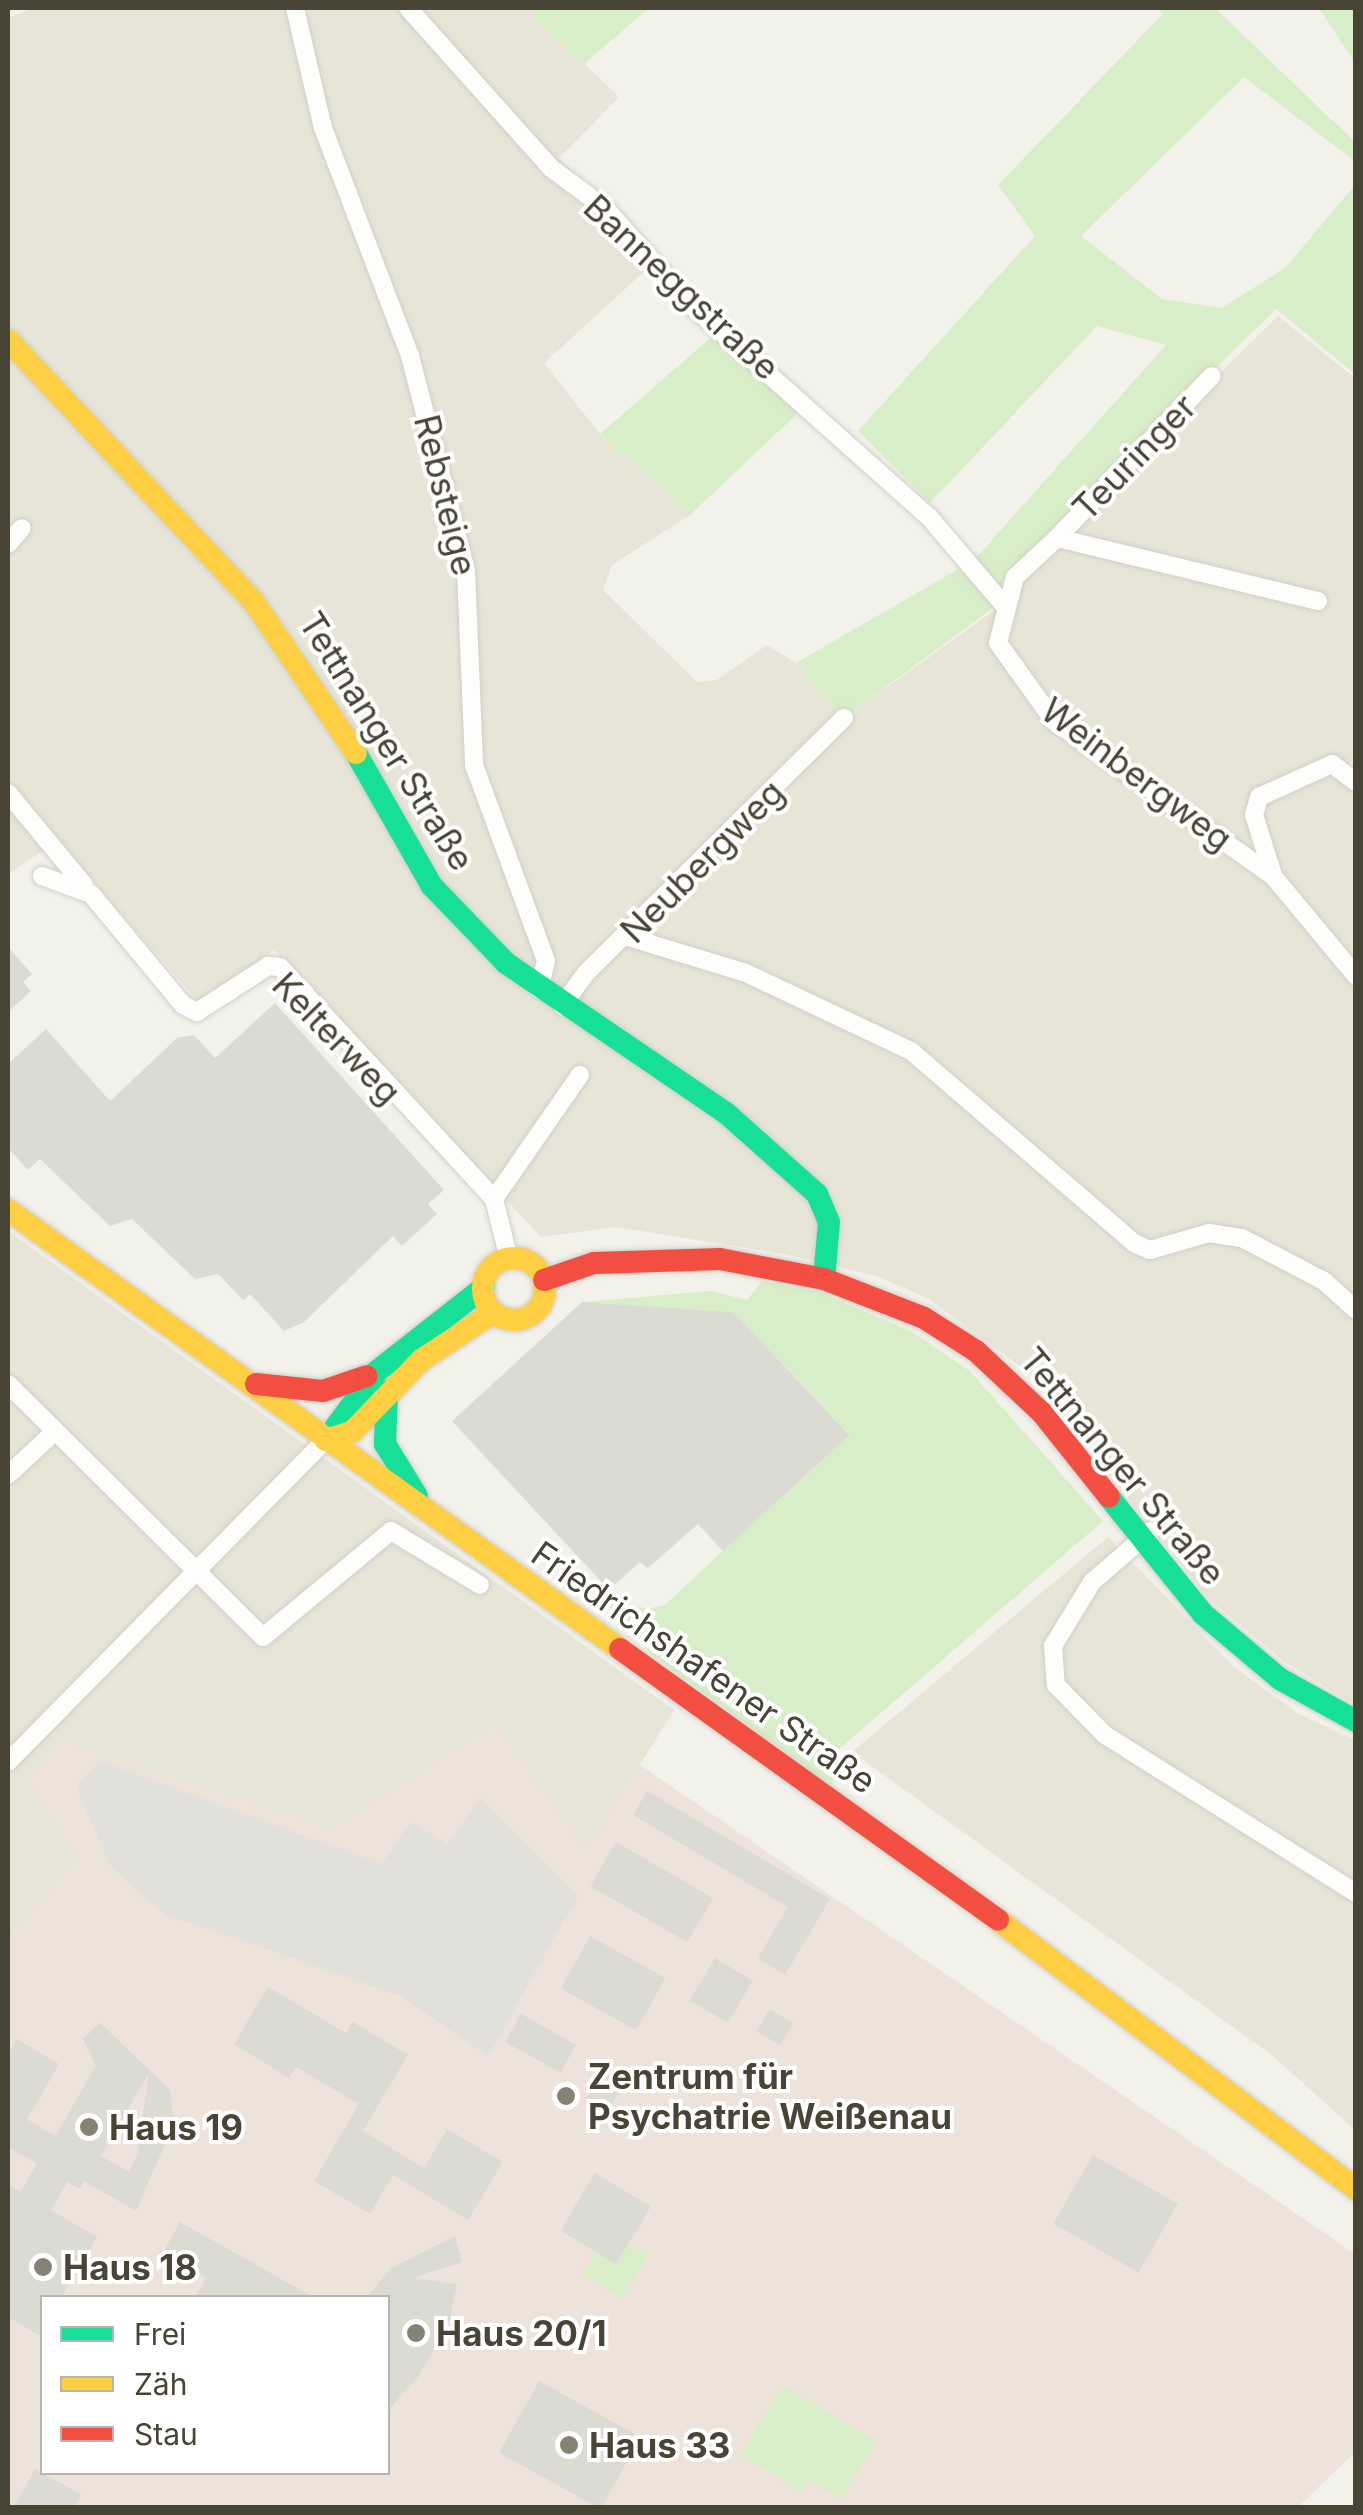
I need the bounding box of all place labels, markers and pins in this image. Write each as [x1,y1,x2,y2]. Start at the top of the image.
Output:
place label: Zentrum für Psychatrie Weißenau [588,2055,952,2137]
marker: Zentrum für Psychatrie Weißenau [553,2083,579,2109]
place label: Haus 19 [109,2106,243,2148]
marker: Haus 19 [78,2116,100,2138]
place label: Haus 18 [63,2246,197,2288]
marker: Haus 18 [32,2256,54,2278]
place label: Haus 20/1 [436,2312,606,2354]
marker: Haus 20/1 [405,2322,427,2344]
place label: Haus 33 [589,2424,730,2466]
marker: Haus 33 [558,2434,580,2456]

